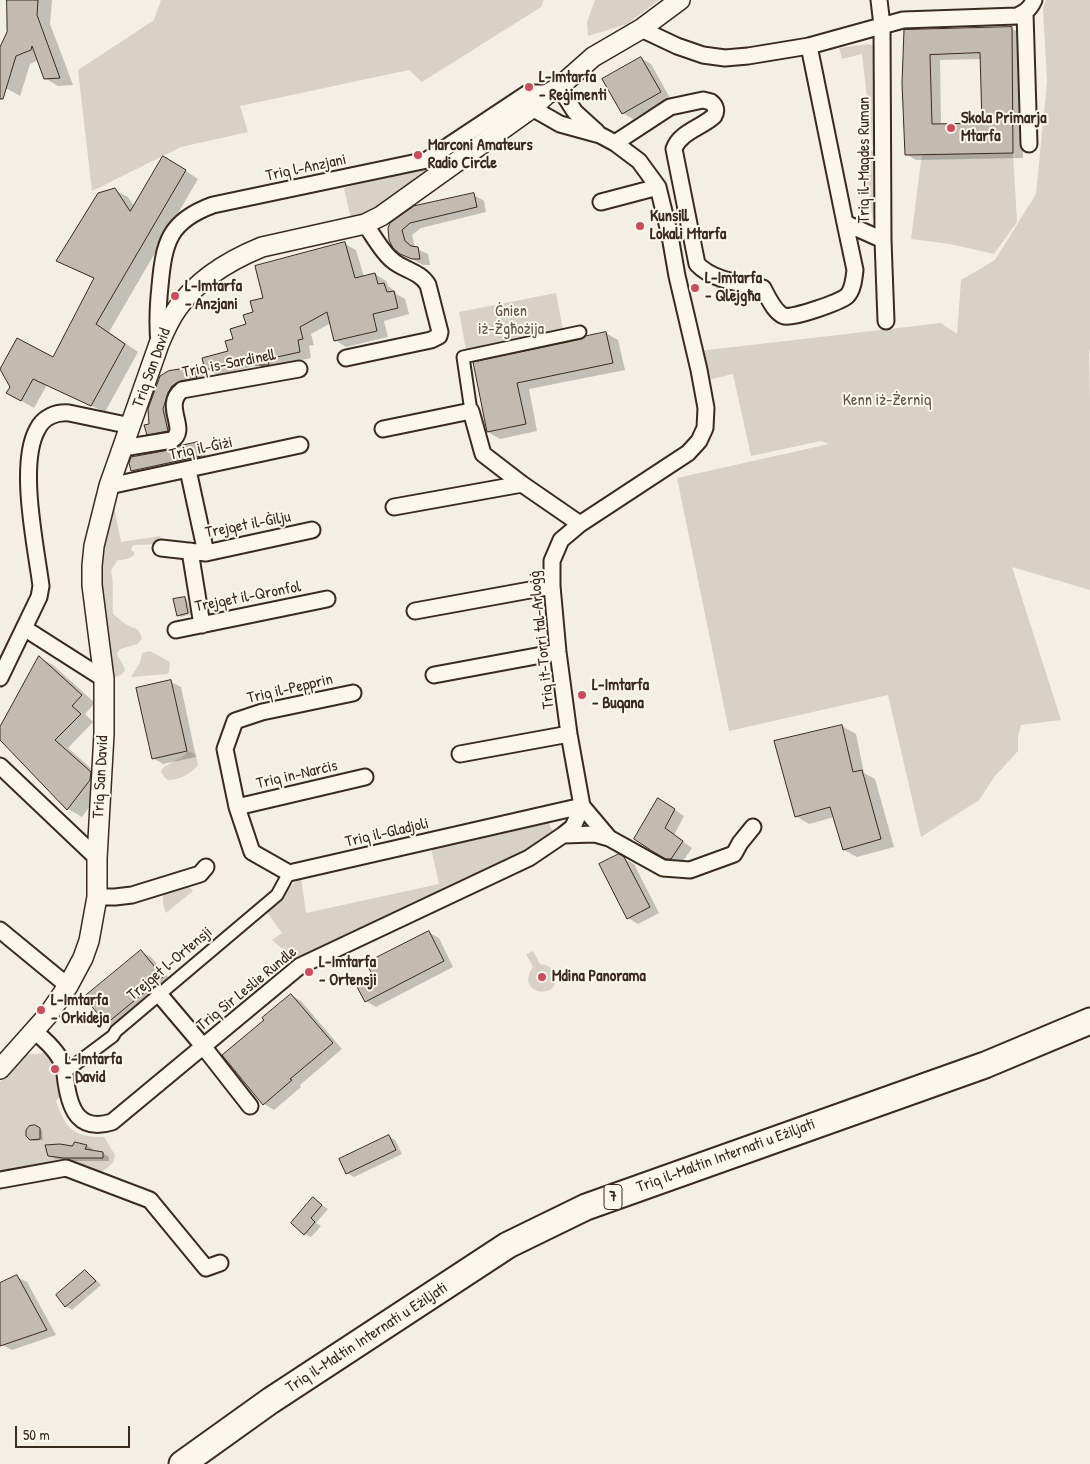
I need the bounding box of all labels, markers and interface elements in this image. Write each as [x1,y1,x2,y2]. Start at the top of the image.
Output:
place label: L-Imtarfa - Reġimenti [539,68,607,106]
marker: L-Imtarfa - Reġimenti [523,81,535,93]
street label: Triq il-Maqdes Ruman [855,97,875,223]
place label: Skola Primarja Mtarfa [961,109,1046,147]
marker: Skola Primarja Mtarfa [945,122,957,134]
place label: Marconi Amateurs Radio Circle [428,136,533,174]
marker: Marconi Amateurs Radio Circle [412,149,424,161]
street label: Triq l-Anzjani [264,150,348,186]
place label: Kunsill Lokali Mtarfa [650,207,726,245]
marker: Kunsill Lokali Mtarfa [634,220,646,232]
place label: L-Imtarfa - Qlejgħa [705,269,762,307]
place label: L-Imtarfa - Anzjani [185,277,242,315]
marker: L-Imtarfa - Qlejgħa [689,282,701,294]
marker: L-Imtarfa - Anzjani [169,290,181,302]
park label: Ġnien iż-Żgħożija [478,302,544,340]
street label: Triq San David [129,326,175,410]
street label: Triq is-Sardinell [181,346,277,382]
park label: Kenn iż-Żerniq [843,391,931,411]
street label: Triq il-Ġiżi [168,433,234,465]
street label: Trejqet il-Ġilju [204,507,292,543]
street label: Triq it-Torri tal-Arloġġ [525,570,559,710]
street label: Trejqet il-Qronfol [193,577,303,617]
street label: Triq il-Pepprin [245,670,335,708]
place label: L-Imtarfa - Buqana [592,676,649,714]
marker: L-Imtarfa - Buqana [576,689,588,701]
street label: Triq San David [89,735,113,819]
street label: Triq in-Narċis [255,756,339,794]
street label: Triq il-Gladjoli [343,814,431,852]
street label: Trejqet l-Ortensji [124,923,216,1005]
street label: Triq Sir Leslie Rundle [193,943,301,1035]
place label: L-Imtarfa - Ortensji [319,953,377,991]
marker: L-Imtarfa - Ortensji [303,966,315,978]
place label: Mdina Panorama [552,967,646,987]
marker: Mdina Panorama [536,971,548,983]
place label: L-Imtarfa - Orkideja [51,991,109,1029]
marker: L-Imtarfa - Orkideja [35,1004,47,1016]
place label: L-Imtarfa - David [65,1050,122,1088]
marker: L-Imtarfa - David [49,1063,61,1075]
street label: Triq il-Maltin Internati u Eżiljati [634,1115,818,1197]
road number: 7 [604,1184,622,1210]
street label: Triq il-Maltin Internati u Eżiljati [283,1279,451,1397]
scale bar [18,1416,132,1448]
text: 50 m [23,1424,50,1445]

